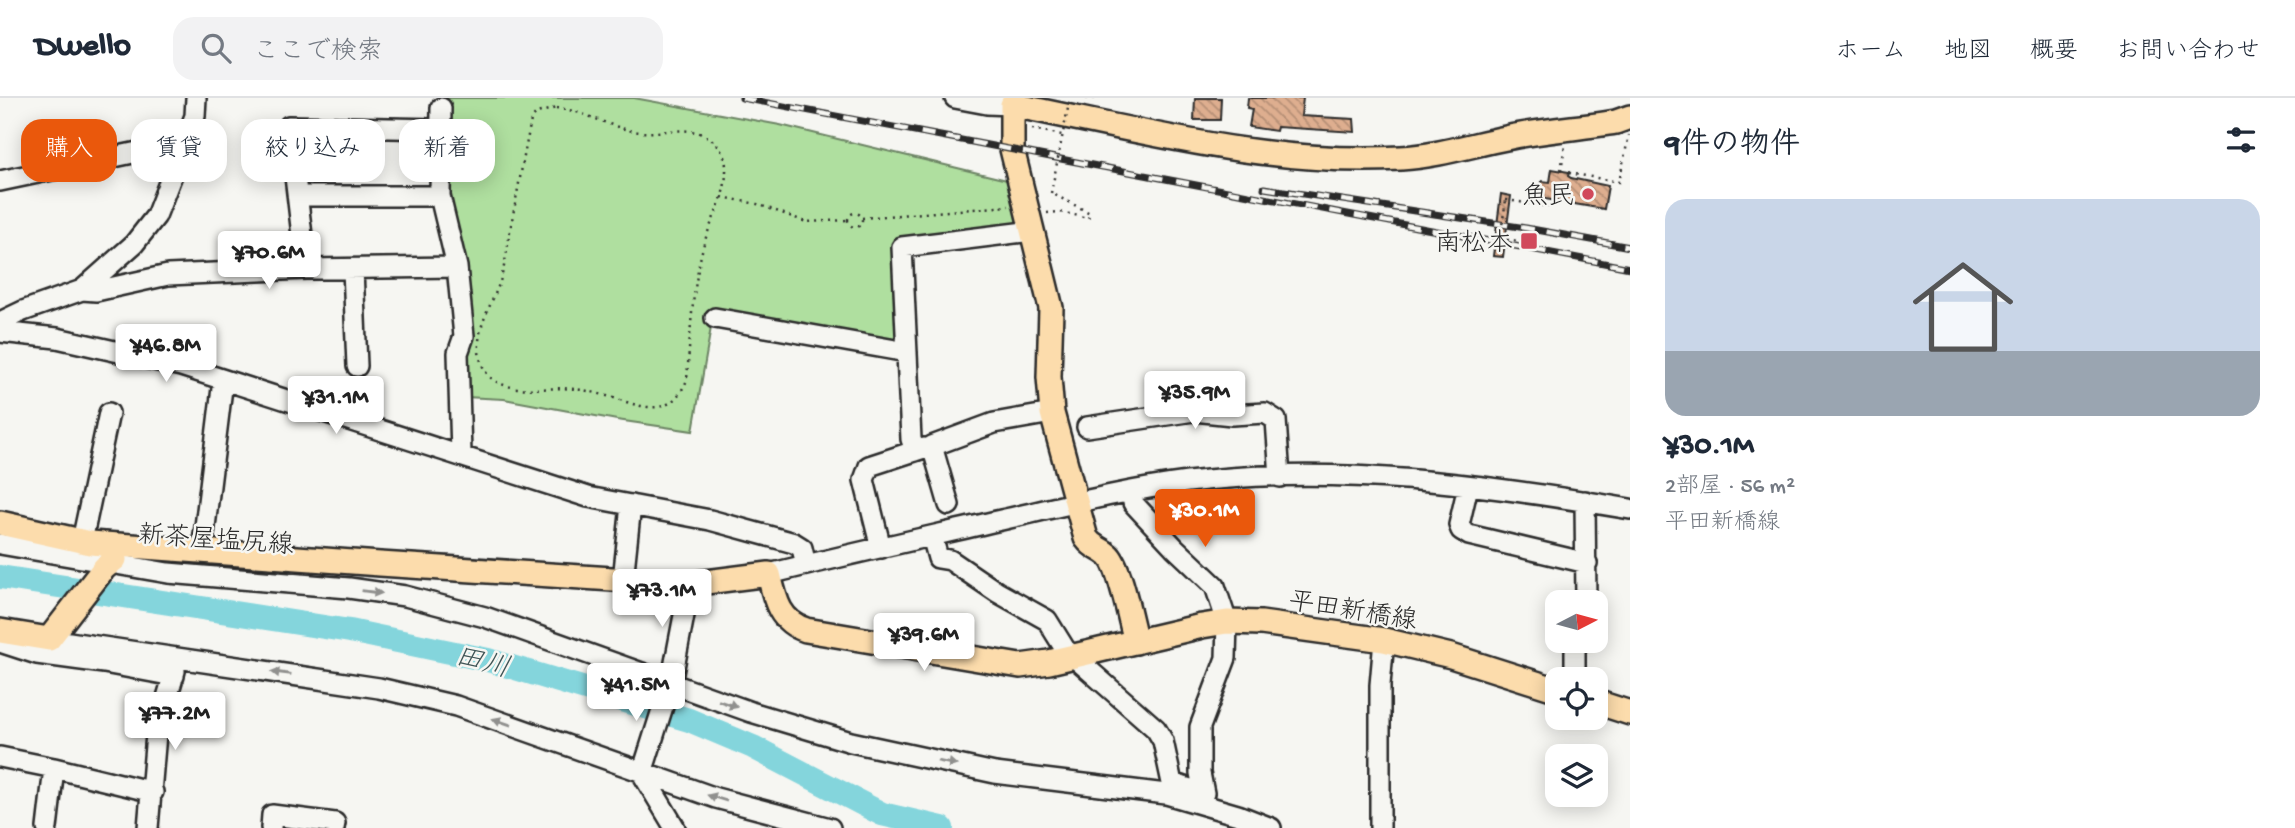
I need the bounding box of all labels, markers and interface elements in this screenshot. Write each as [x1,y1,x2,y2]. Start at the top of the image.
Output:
search box [173,17,663,80]
text: Dwello [35,29,131,67]
icon: search [197,29,235,67]
text: ここで検索 [253,38,383,69]
text: ホーム [1835,38,1906,67]
text: 地図 [1944,38,1992,67]
text: 概要 [2030,38,2078,67]
text: お問い合わせ [2116,38,2260,67]
chip: 購入 [21,119,117,182]
chip: 賃貸 [131,119,227,182]
chip: 絞り込み [241,119,385,182]
chip: 新着 [399,119,495,182]
icon: filters [2222,121,2260,159]
text: 9件の物件 [1665,129,1800,164]
place label: 魚民 [1522,181,1574,214]
marker: 魚民 [1580,186,1596,202]
place label: 南松本 [1435,228,1513,261]
marker: 南松本 [1519,231,1539,251]
pin: ¥70.6M [212,232,326,291]
text: ¥70.6M [234,240,304,267]
icon: home [1900,244,2026,370]
pin: ¥46.8M [109,324,223,384]
text: ¥46.8M [132,333,201,360]
pin: ¥35.9M [1138,372,1252,431]
pin: ¥31.1M [279,376,393,436]
text: ¥35.9M [1160,380,1230,407]
text: ¥31.1M [304,385,368,412]
text: ¥30.1M [1665,430,1754,465]
text: 2部屋 · 56 m² [1665,474,1795,501]
pin: ¥30.1M [1148,490,1262,549]
text: ¥30.1M [1171,498,1239,525]
text: 平田新橋線 [1665,510,1780,537]
street label: 新茶屋塩尻線 [137,521,295,563]
pin: ¥73.1M [605,570,719,629]
text: ¥73.1M [628,578,696,605]
one-way arrow [361,586,383,597]
street label: 平田新橋線 [1286,587,1419,639]
north arrow [1545,590,1608,653]
map controls [1545,590,1608,807]
pin: ¥39.6M [867,614,981,673]
text: ¥39.6M [890,622,958,649]
water label: 田川 [451,642,513,687]
pin: ¥41.5M [579,664,693,723]
one-way arrow [269,667,291,678]
button: locate [1545,667,1608,730]
text: ¥41.5M [603,672,669,699]
pin: ¥77.2M [118,692,232,752]
one-way arrow [718,699,739,710]
text: ¥77.2M [140,701,210,728]
one-way arrow [492,716,513,727]
button: layers [1545,744,1608,807]
one-way arrow [936,757,958,768]
one-way arrow [706,792,727,802]

